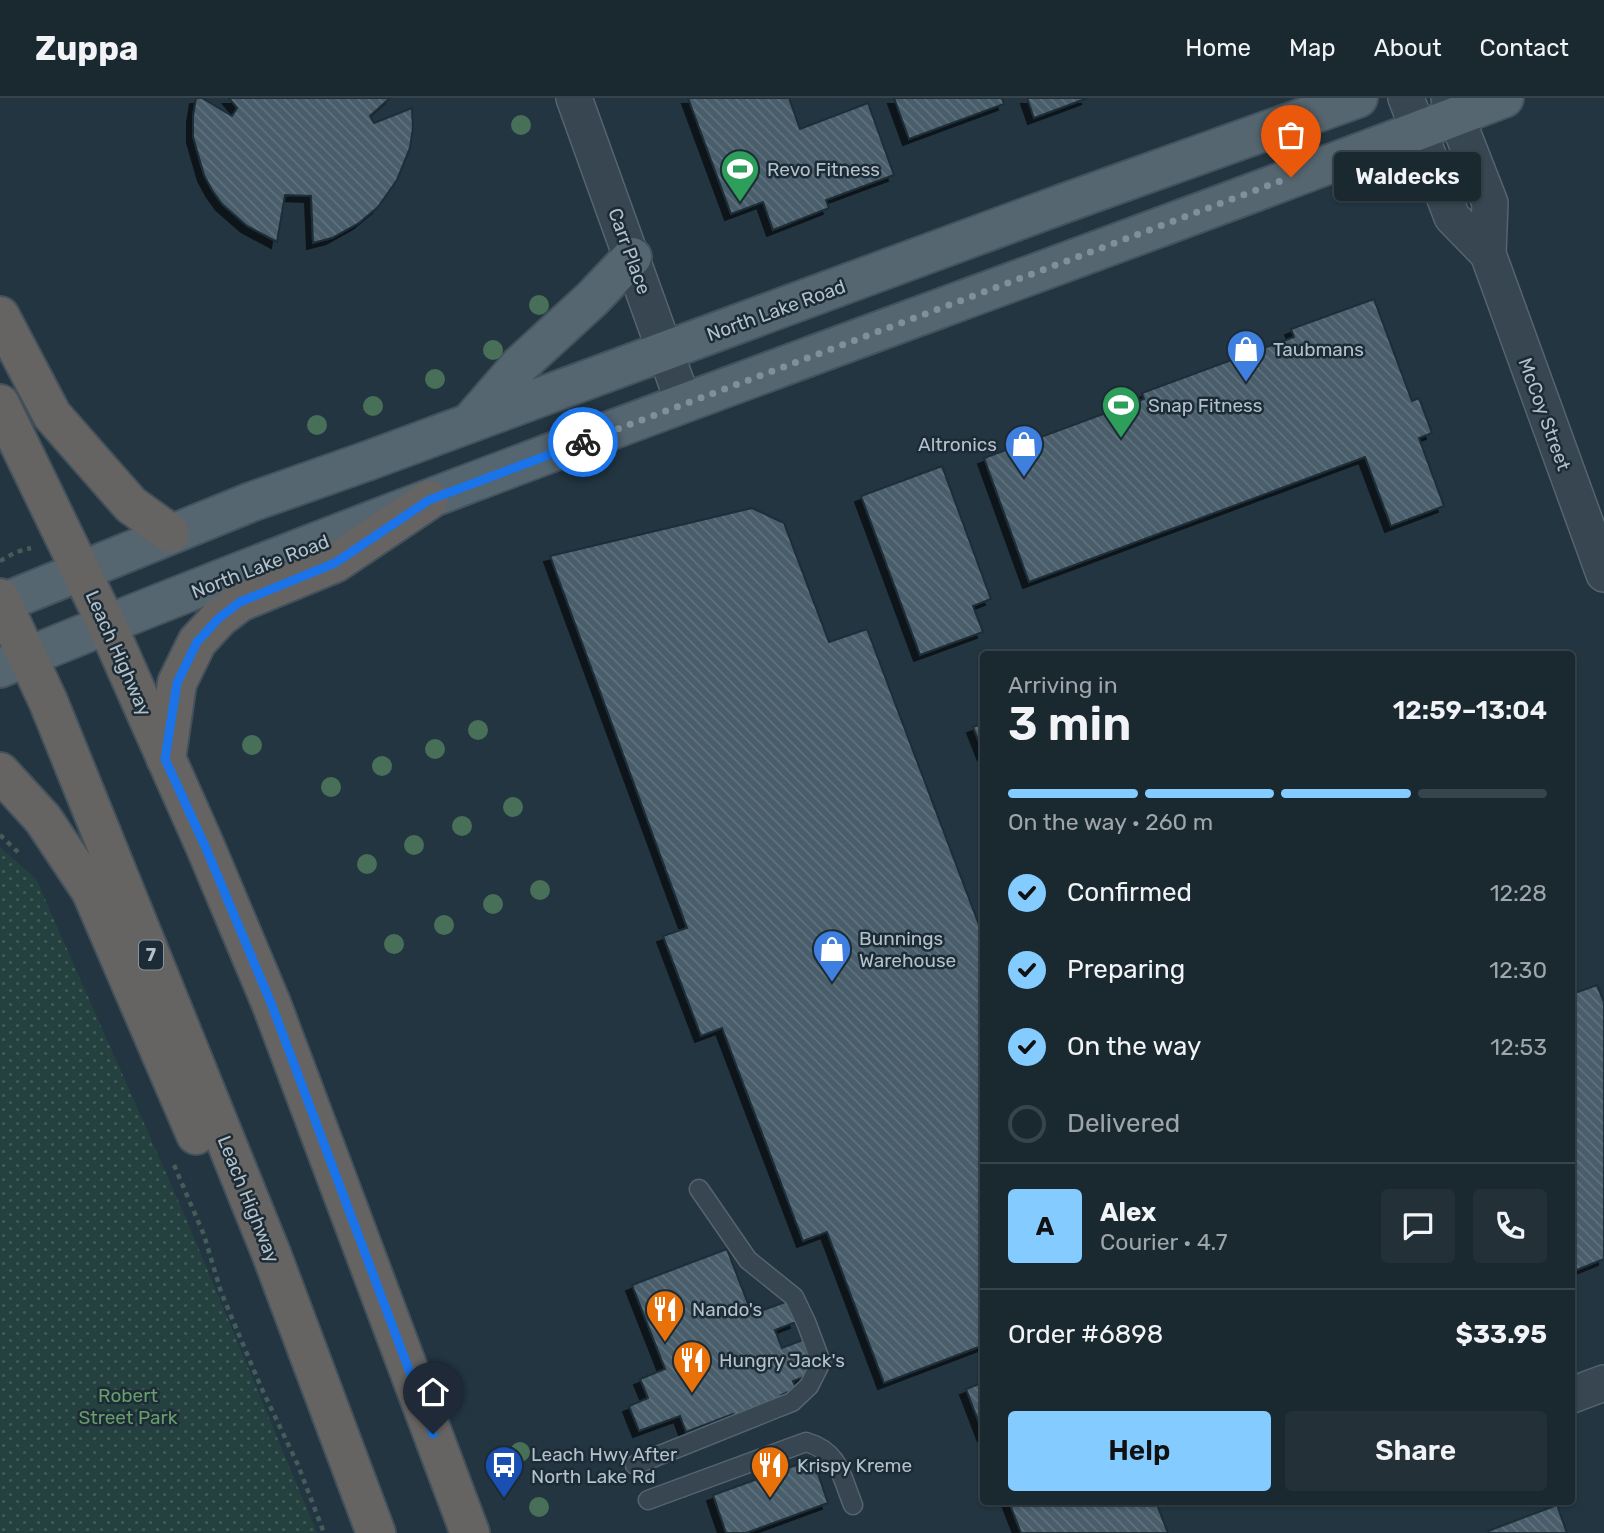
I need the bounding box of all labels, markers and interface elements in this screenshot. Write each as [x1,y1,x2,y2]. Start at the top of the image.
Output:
text: Zuppa [35,29,138,68]
text: Home [1185,34,1251,62]
text: Map [1289,34,1336,62]
text: About [1374,34,1442,62]
text: Contact [1480,34,1569,62]
pin [1261,105,1321,177]
icon: bag [1272,116,1310,154]
sports icon: Revo Fitness [719,148,761,203]
callout: Waldecks [1333,153,1480,202]
place label: Revo Fitness [767,158,880,181]
text: Waldecks [1355,162,1460,190]
street label: Carr Place [603,205,656,298]
street label: North Lake Road [704,275,849,346]
shop icon: Taubmans [1225,328,1267,383]
place label: Taubmans [1273,338,1364,361]
street label: McCoy Street [1513,355,1576,474]
sports icon: Snap Fitness [1100,384,1142,439]
place label: Snap Fitness [1148,394,1262,417]
courier [548,407,618,477]
icon: bike [564,423,602,461]
shop icon: Altronics [1003,423,1045,478]
place label: Altronics [918,433,997,456]
street label: North Lake Road [188,530,332,603]
street label: Leach Highway [81,587,157,720]
text: Arriving in [1008,671,1118,699]
text: 12:59–13:04 [1393,695,1547,726]
text: 3 min [1008,697,1131,752]
text: On the way · 260 m [1008,808,1213,836]
icon: check [1008,874,1046,912]
text: Confirmed [1067,877,1192,908]
text: 12:28 [1490,879,1547,907]
place label: Bunnings Warehouse [859,927,956,972]
shop icon: Bunnings Warehouse [811,928,853,983]
road number: 7 [139,940,163,970]
icon: check [1008,951,1046,989]
text: Preparing [1067,954,1185,985]
text: 12:30 [1489,956,1547,984]
icon: check [1008,1028,1046,1066]
text: On the way [1067,1031,1201,1062]
text: 12:53 [1490,1033,1547,1061]
text: Delivered [1067,1108,1180,1139]
street label: Leach Highway [213,1132,284,1266]
button: chat [1381,1189,1455,1263]
button: phone [1473,1189,1547,1263]
text: Alex [1100,1197,1156,1228]
text: A [1036,1211,1054,1242]
text: Courier · 4.7 [1100,1228,1227,1256]
restaurant icon: Nando's [644,1288,686,1343]
place label: Nando's [692,1298,762,1321]
text: Order #6898 [1008,1319,1163,1350]
text: $33.95 [1456,1319,1547,1350]
restaurant icon: Hungry Jack's [671,1339,713,1394]
place label: Hungry Jack's [719,1349,845,1372]
pin [403,1362,463,1434]
icon: home [414,1373,452,1411]
park label: Robert Street Park [78,1384,178,1429]
button: Help [1008,1411,1271,1491]
button: Share [1285,1411,1547,1491]
place label: Leach Hwy After North Lake Rd [531,1443,678,1488]
bus stop icon: Leach Hwy After North Lake Rd [483,1444,525,1499]
restaurant icon: Krispy Kreme [749,1444,791,1499]
place label: Krispy Kreme [797,1454,912,1477]

